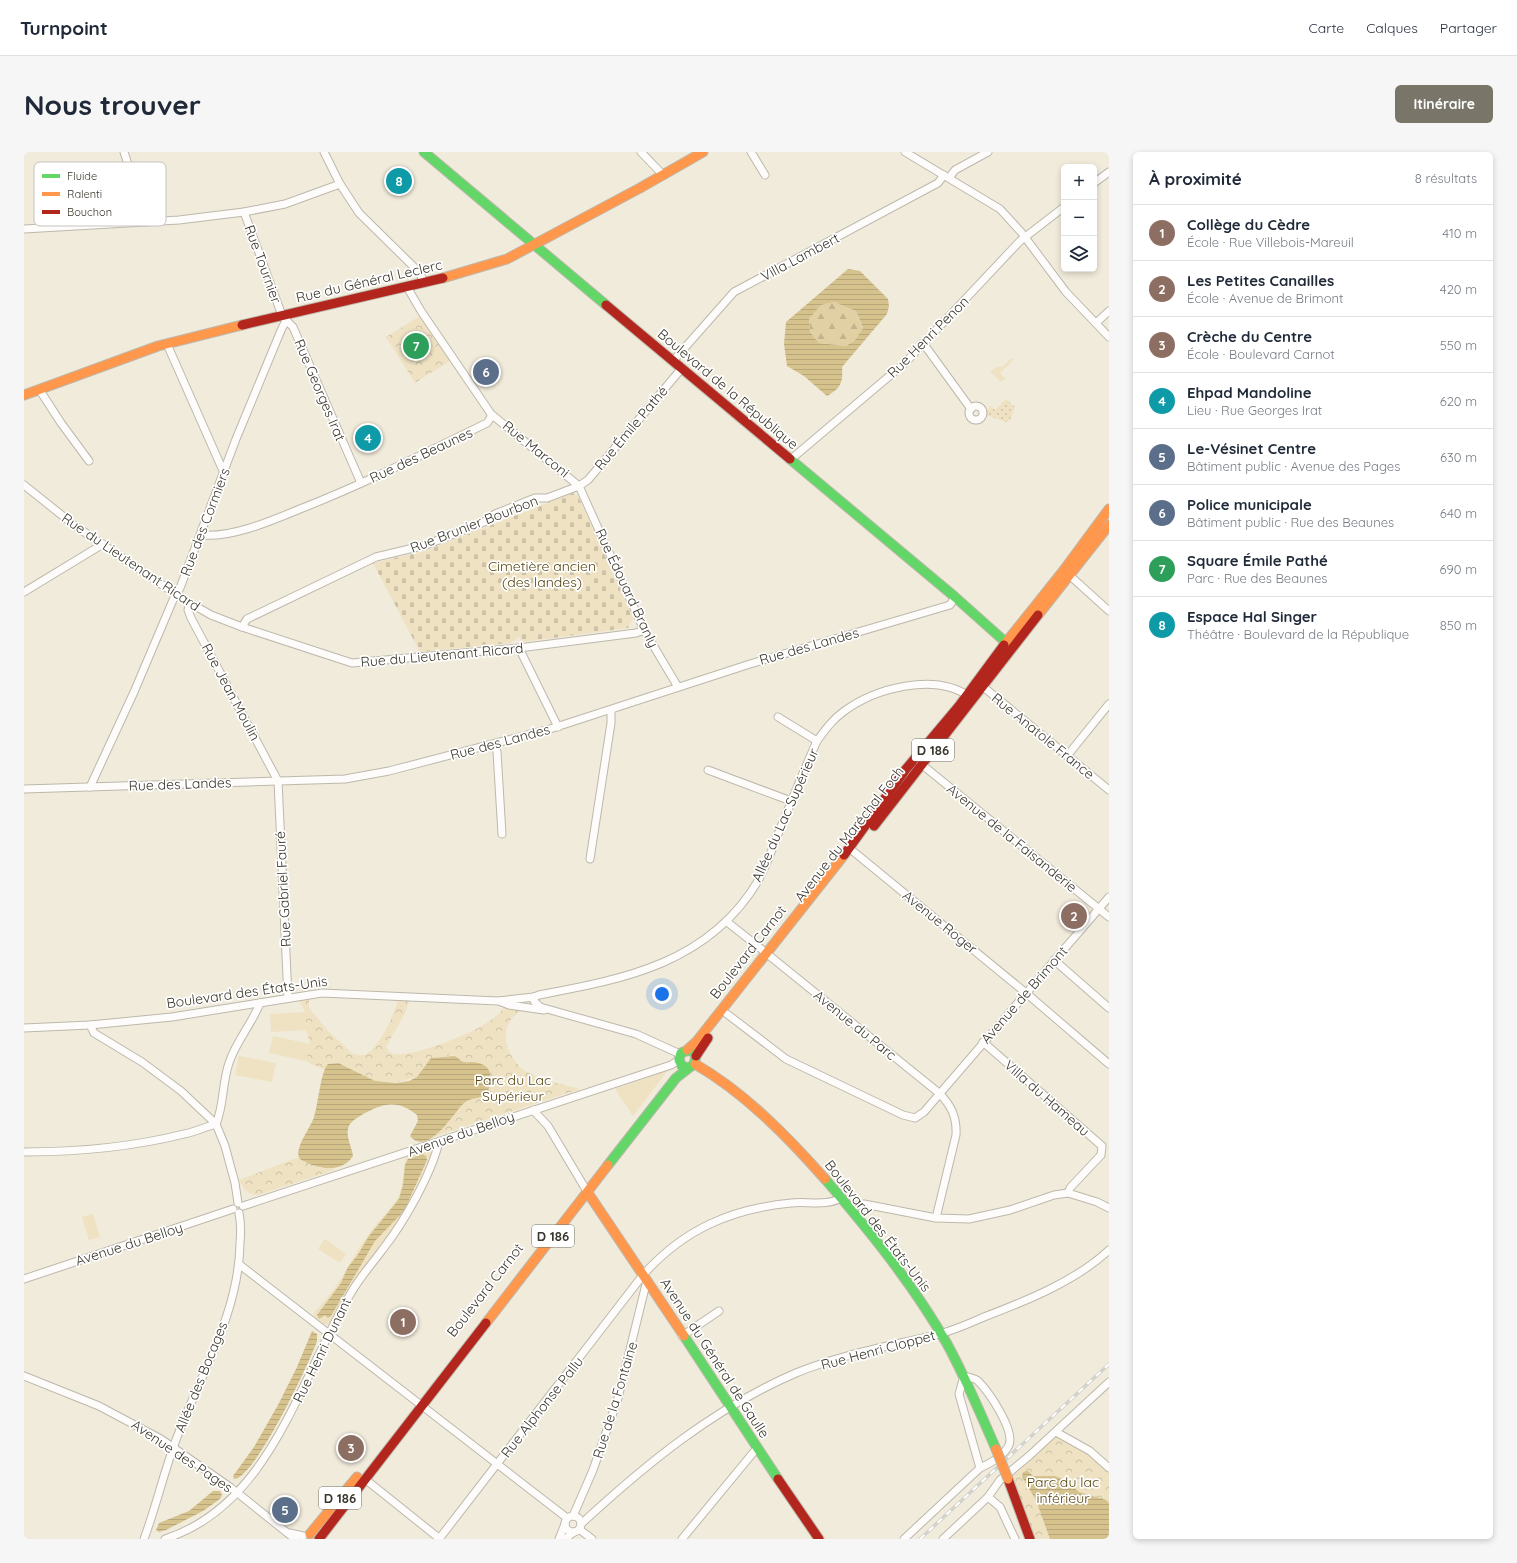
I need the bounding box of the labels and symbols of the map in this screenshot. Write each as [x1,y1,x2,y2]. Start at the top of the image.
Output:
legend [34,162,166,226]
pin: 8 [386,166,412,196]
text: Fluide [67,169,97,183]
text: Ralenti [67,187,102,201]
text: Bouchon [67,205,112,219]
street label: Rue Tournier [241,222,286,306]
street label: Villa Lambert [758,229,843,285]
street label: Rue du Général Leclerc [294,255,444,307]
street label: Rue Henri Penon [883,292,973,382]
street label: Boulevard de la République [654,325,802,453]
pin: 7 [403,331,429,361]
street label: Rue Georges Irat [290,336,350,444]
pin: 6 [473,357,499,387]
street label: Rue Émile Pathé [590,382,672,474]
street label: Rue Marconi [499,417,573,481]
pin: 4 [355,423,381,453]
street label: Rue des Beaunes [367,423,475,487]
street label: Rue des Cormiers [176,465,234,579]
street label: Rue Brunier Bourbon [407,491,541,557]
street label: Rue du Lieutenant Ricard [58,509,204,615]
street label: Rue Édouard Branly [591,525,663,651]
park label: Cimetière ancien (des landes) [488,557,596,591]
street label: Rue des Landes [757,623,861,669]
street label: Rue du Lieutenant Ricard [360,639,524,671]
street label: Rue Jean Moulin [198,640,264,744]
street label: Rue Anatole France [988,689,1098,783]
street label: Rue des Landes [448,720,552,764]
road number: D 186 [912,739,954,761]
street label: Allée du Lac Supérieur [747,745,823,885]
street label: Avenue du Maréchal Foch [790,763,908,905]
street label: Rue des Landes [128,773,232,795]
street label: Avenue de la Faisanderie [943,780,1081,896]
street label: Rue Gabriel Fauré [271,830,295,947]
street label: Avenue Roger [899,886,982,958]
street label: Boulevard Carnot [706,901,790,1002]
pin: 2 [1061,901,1087,931]
street label: Avenue de Brimont [977,942,1071,1048]
street label: Boulevard des États-Unis [165,972,329,1012]
your location [652,984,672,1004]
street label: Avenue du Parc [810,986,900,1064]
street label: Villa du Hameau [1001,1056,1093,1140]
park label: Parc du Lac Supérieur [475,1071,551,1105]
street label: Avenue du Belloy [405,1107,517,1161]
street label: Boulevard des États-Unis [821,1156,935,1296]
street label: Avenue du Belloy [73,1218,185,1270]
road number: D 186 [532,1225,574,1247]
street label: Boulevard Carnot [443,1239,527,1340]
street label: Avenue du Général de Gaulle [656,1275,774,1441]
street label: Rue Henri Dunant [289,1294,355,1405]
pin: 1 [390,1307,416,1337]
street label: Allée des Bocages [171,1319,231,1435]
street label: Rue Henri Cloppet [819,1326,937,1374]
street label: Rue de la Fontaine [589,1339,641,1461]
street label: Rue Alphonse Pallu [497,1353,587,1461]
street label: Avenue des Pages [128,1415,236,1497]
pin: 3 [338,1433,364,1463]
park label: Parc du lac inférieur [1027,1473,1099,1507]
road number: D 186 [319,1487,361,1509]
pin: 5 [272,1495,298,1525]

